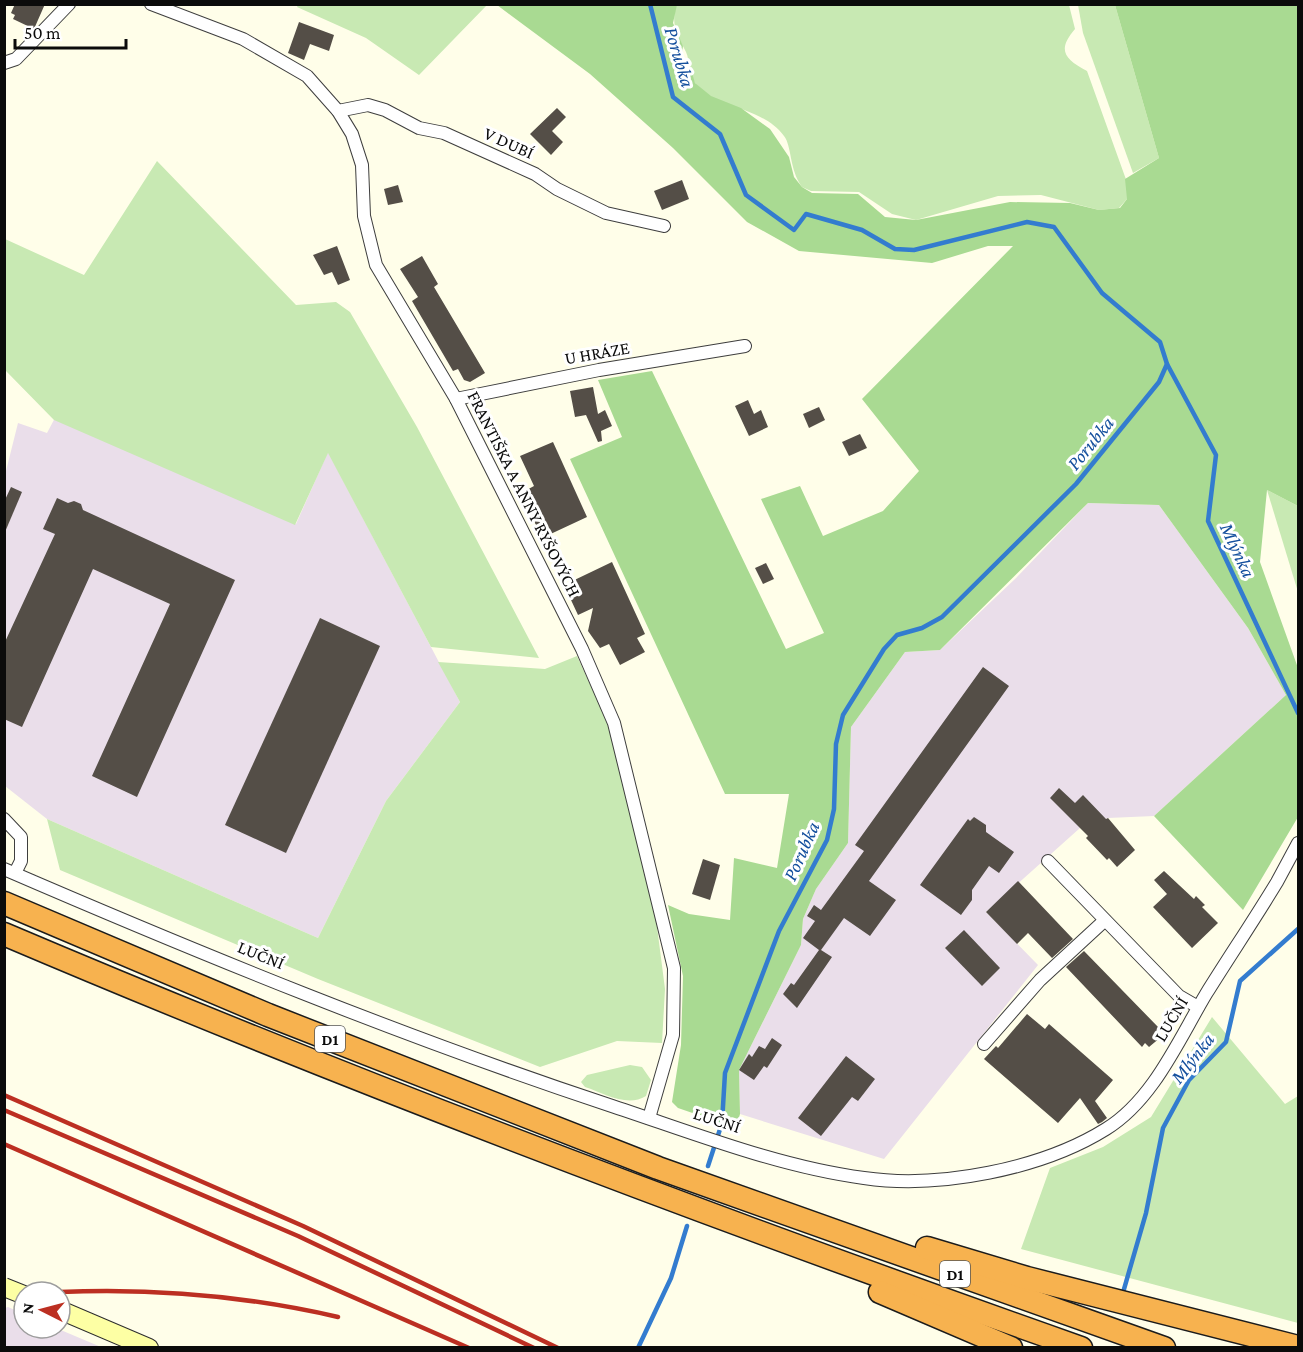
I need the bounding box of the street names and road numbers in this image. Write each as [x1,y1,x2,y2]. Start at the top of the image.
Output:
street label: V DUBÍ [481,123,537,163]
street label: U HRÁZE [563,337,631,369]
street label: FRANTIŠKA A ANNY RYŠOVÝCH [463,388,585,600]
street label: LUČNÍ [235,937,287,973]
street label: LUČNÍ [1150,993,1192,1045]
road number: D1 [315,1026,345,1052]
street label: LUČNÍ [691,1103,743,1137]
road number: D1 [940,1261,970,1287]

